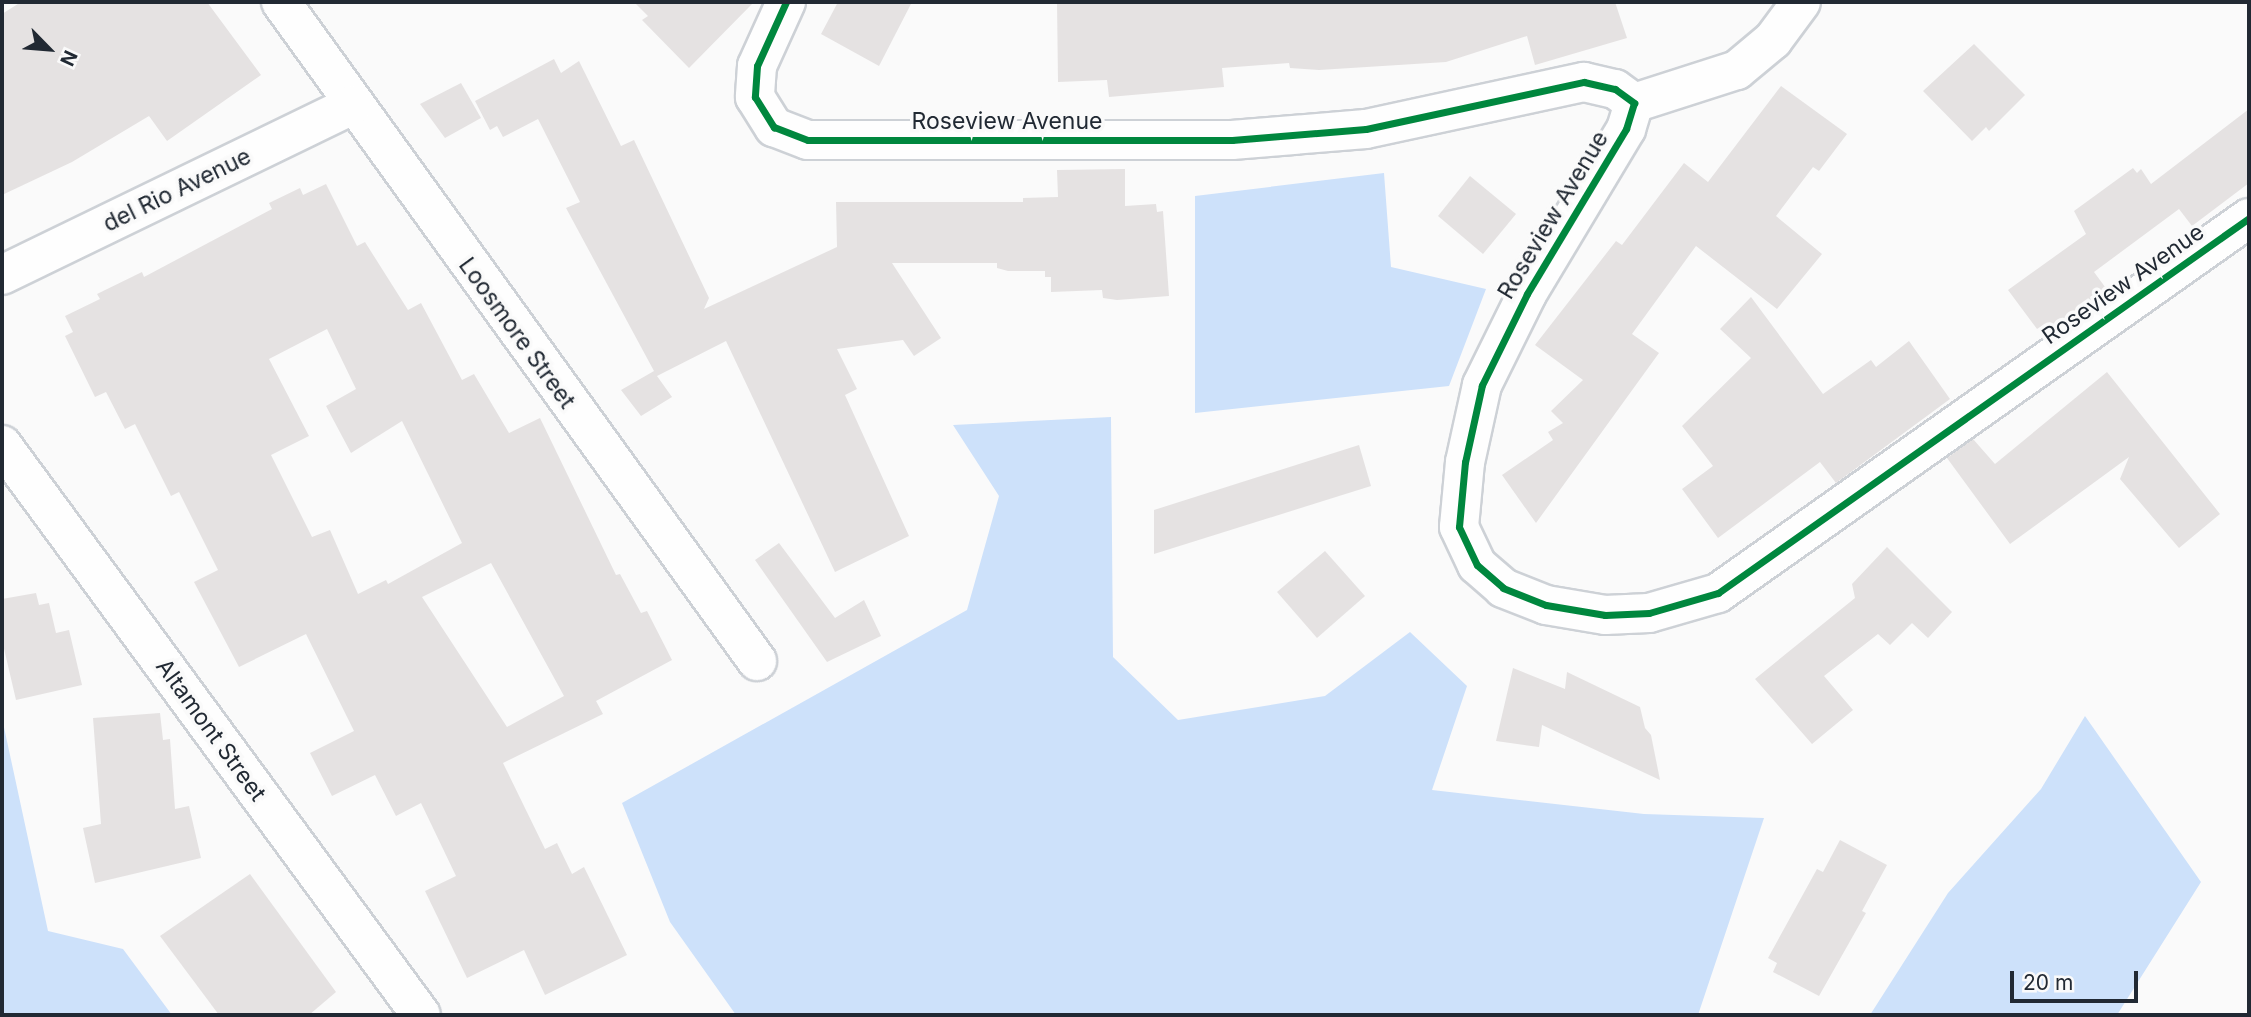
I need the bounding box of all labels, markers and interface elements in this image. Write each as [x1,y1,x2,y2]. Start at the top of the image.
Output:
north arrow [14,14,84,84]
text: N [55,47,82,70]
street label: Roseview Avenue [912,107,1102,135]
street label: Roseview Avenue [1492,126,1614,304]
street label: del Rio Avenue [99,142,255,238]
street label: Roseview Avenue [2037,218,2209,350]
street label: Loosmore Street [453,252,581,414]
street label: Altamont Street [150,654,272,806]
scale bar [2013,958,2141,1002]
text: 20 m [2023,970,2073,995]

